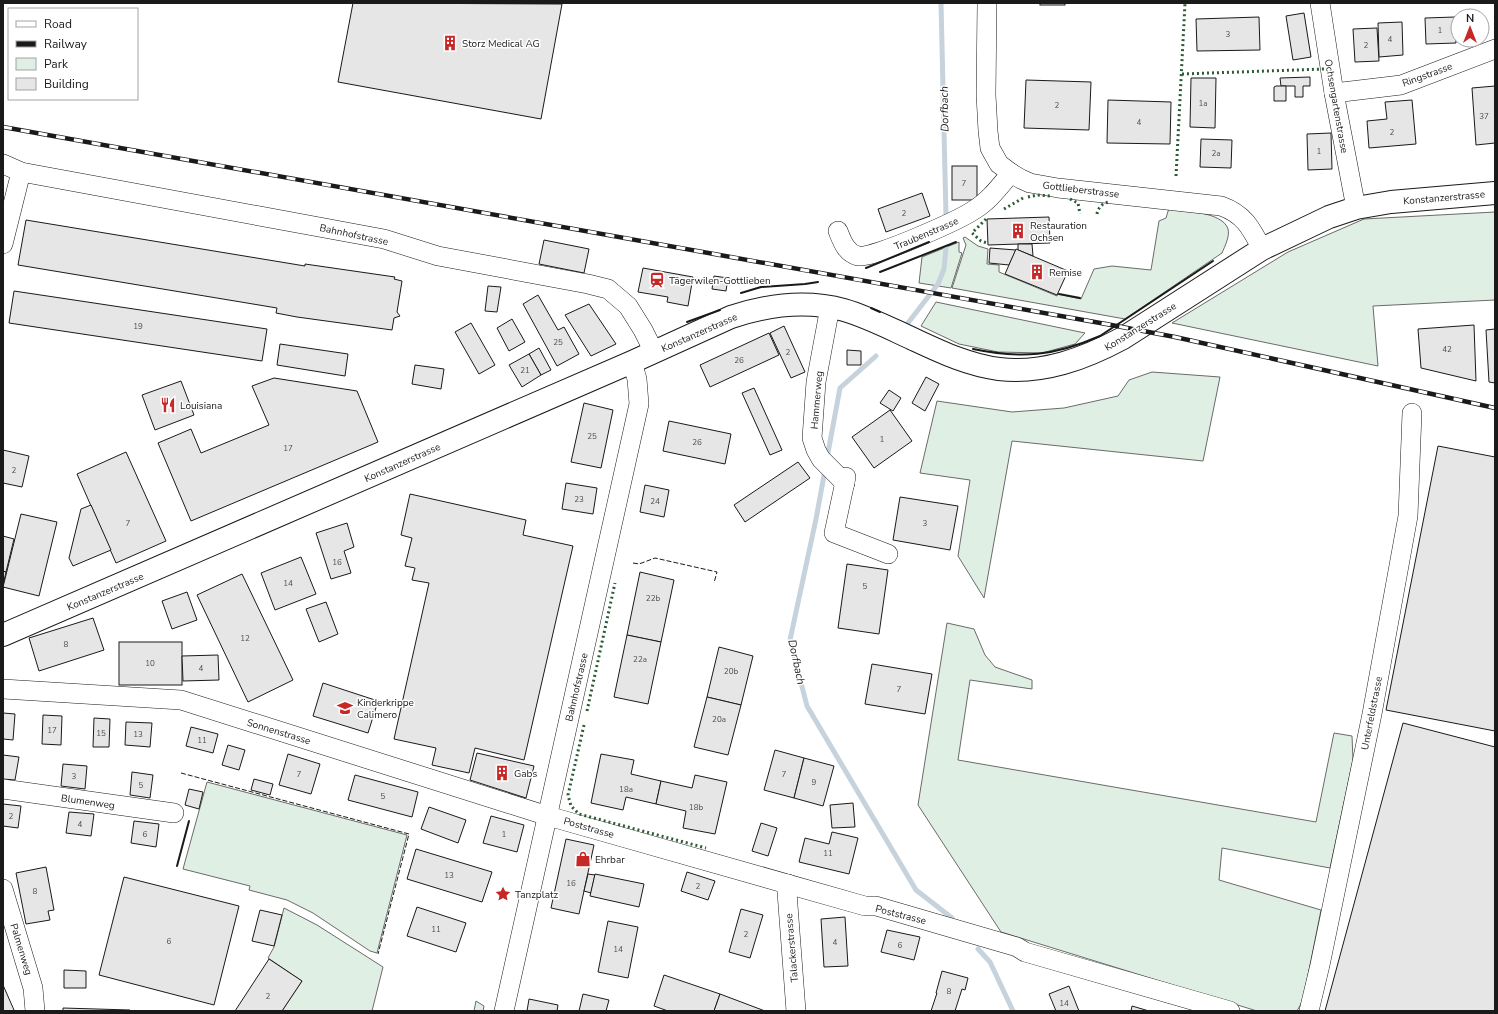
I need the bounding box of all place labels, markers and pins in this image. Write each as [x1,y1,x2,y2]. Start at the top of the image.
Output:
building icon: Storz Medical AG [441,34,459,52]
place label: Storz Medical AG [462,37,540,51]
place label: Restauration Ochsen [1030,219,1087,245]
building icon: Restauration Ochsen [1009,222,1027,240]
building icon: Remise [1028,263,1046,281]
place label: Remise [1049,266,1082,280]
station icon: Tägerwilen-Gottlieben [648,271,666,289]
place label: Tägerwilen-Gottlieben [669,274,771,288]
restaurant icon: Louisiana [159,396,177,414]
place label: Louisiana [180,399,222,413]
place label: Kinderkrippe Calimero [357,696,414,722]
school or university icon: Kinderkrippe Calimero [336,699,354,717]
building icon: Gabs [493,764,511,782]
place label: Gabs [514,767,537,781]
shop icon: Ehrbar [574,850,592,868]
place label: Ehrbar [595,853,625,867]
place icon: Tanzplatz [494,885,512,903]
place label: Tanzplatz [515,888,558,902]

